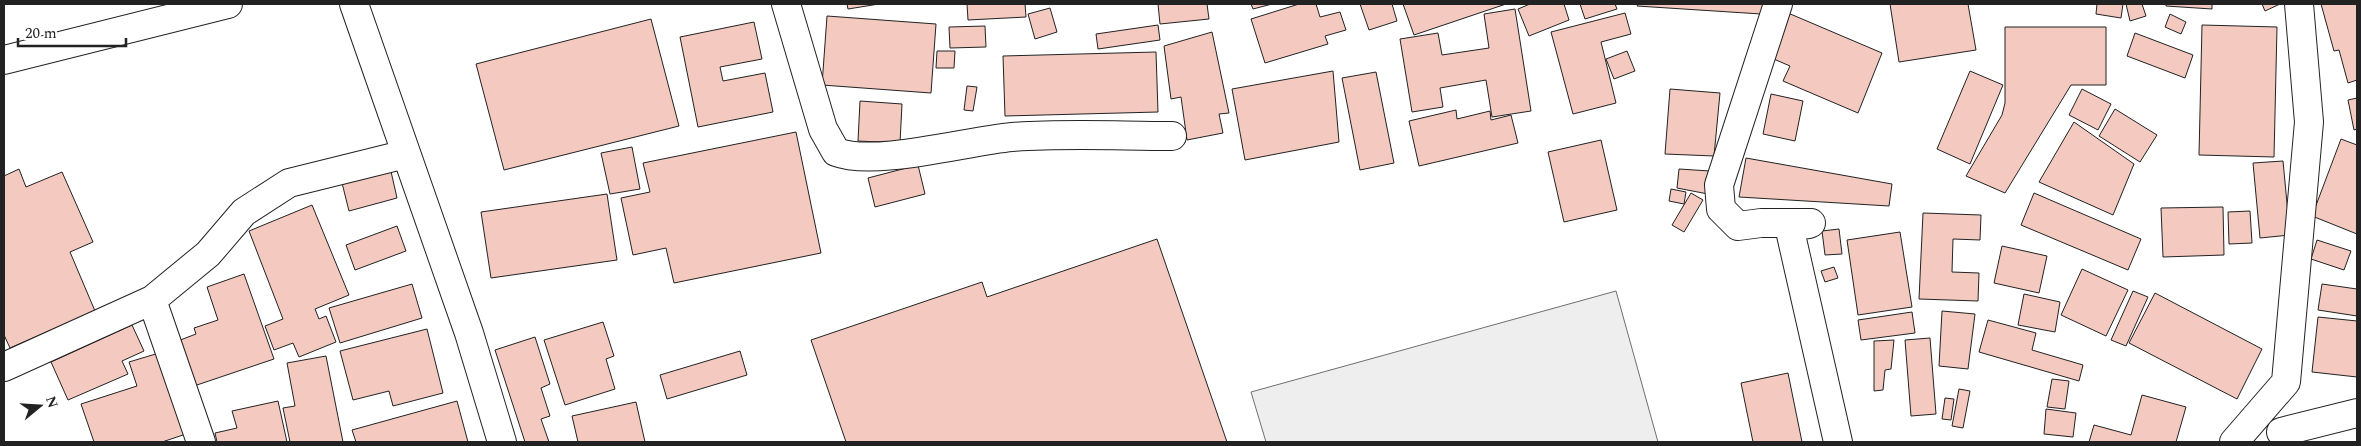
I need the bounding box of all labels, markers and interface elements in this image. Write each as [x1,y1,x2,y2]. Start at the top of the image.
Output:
scale bar [18,15,125,47]
text: 20 m [25,22,57,45]
north arrow [15,381,65,431]
text: N [40,393,64,411]

